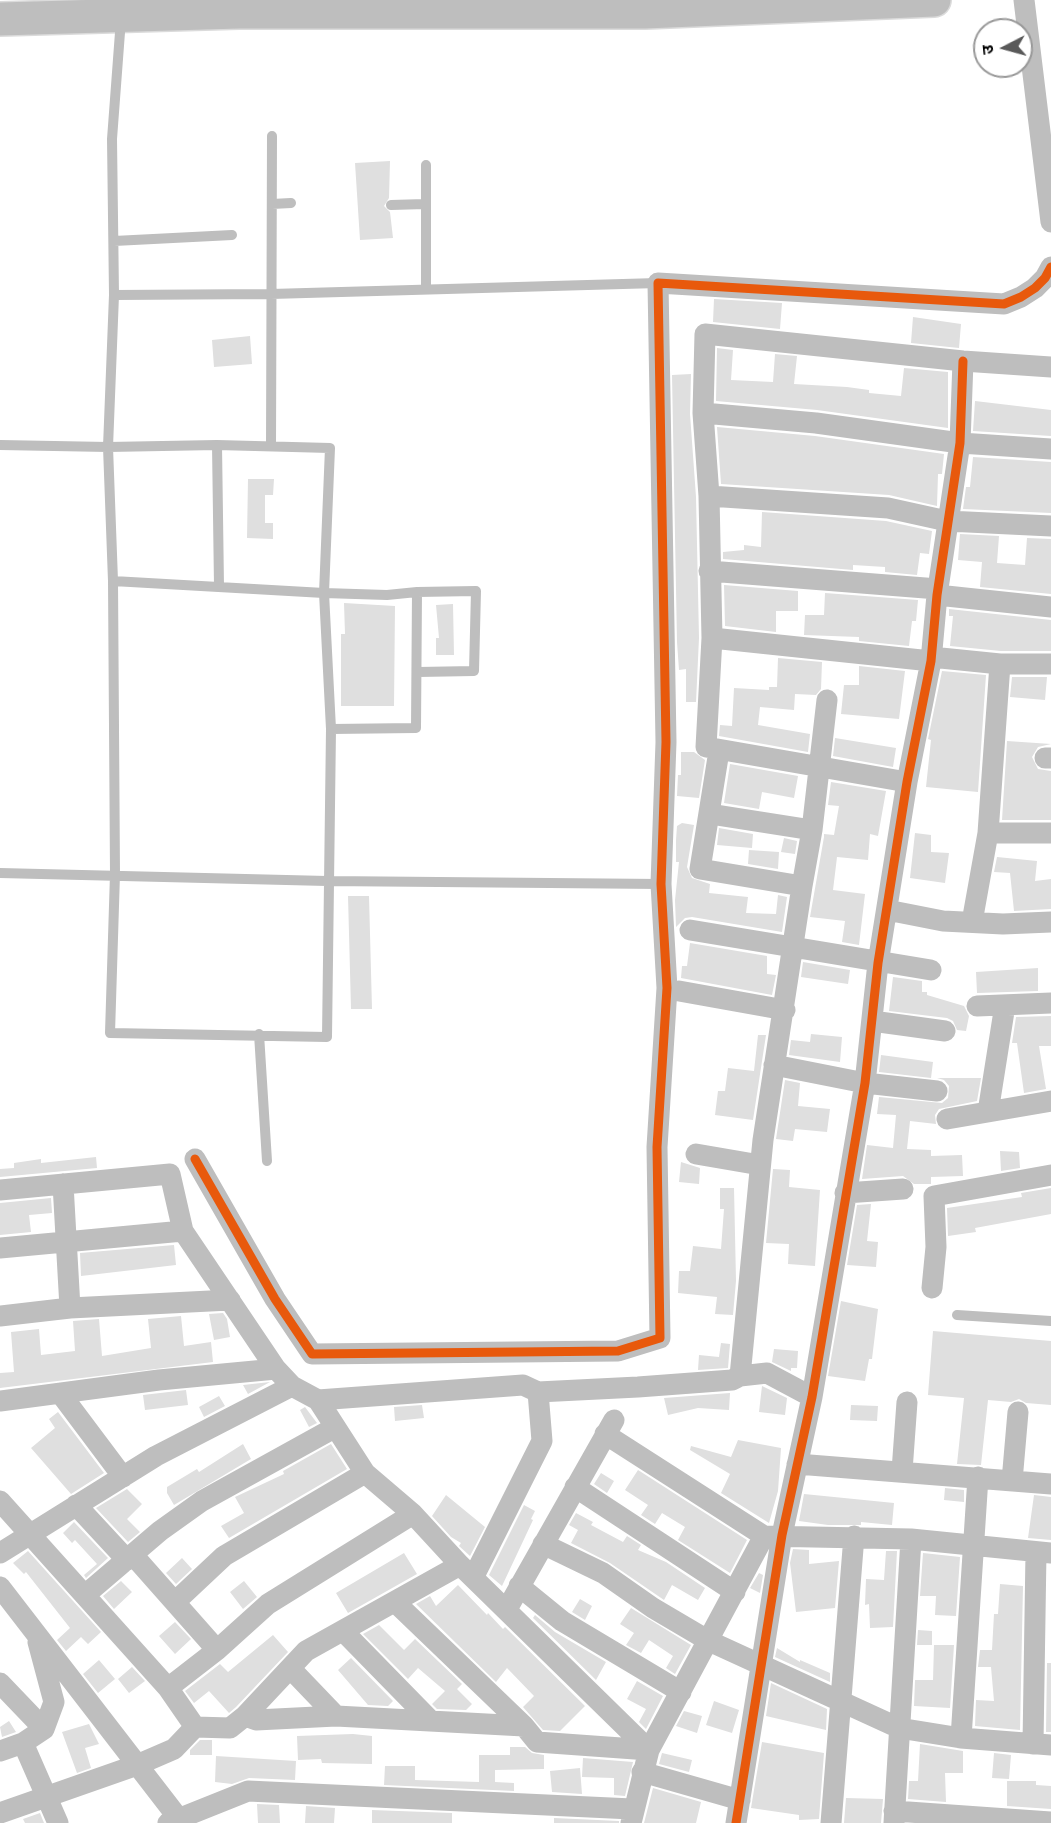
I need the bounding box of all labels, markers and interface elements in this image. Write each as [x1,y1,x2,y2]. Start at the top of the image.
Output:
north arrow [973,18,1033,78]
text: उ [977,44,997,55]

